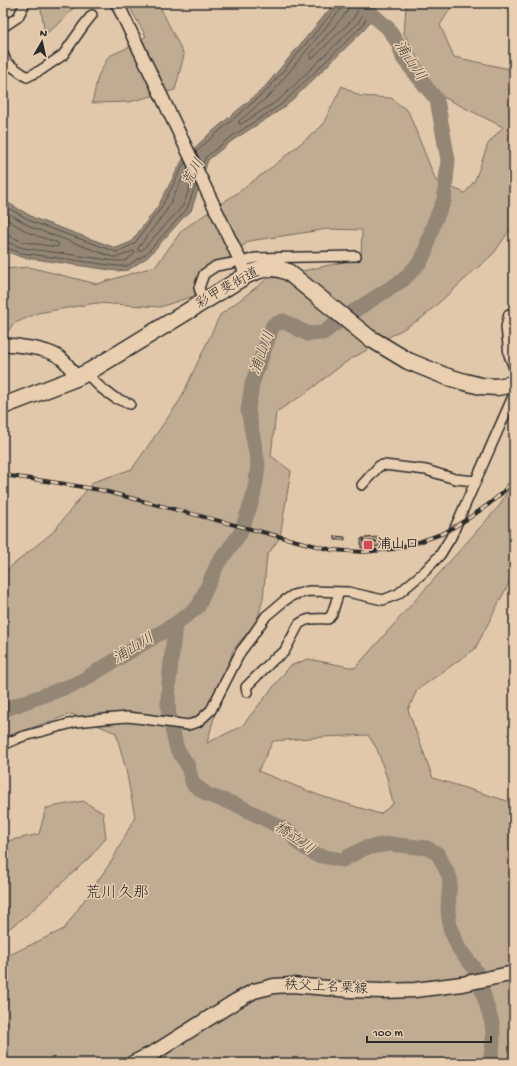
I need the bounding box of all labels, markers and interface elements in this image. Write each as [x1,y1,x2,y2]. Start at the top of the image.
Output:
north arrow [22,22,62,62]
text: N [39,28,48,41]
water label: 浦山川 [389,37,429,85]
water label: 荒川 [179,156,209,190]
street label: 彩甲斐街道 [193,265,263,313]
water label: 浦山川 [247,329,279,377]
place label: 浦山口 [377,537,419,554]
marker: 浦山口 [362,539,374,551]
water label: 浦山川 [110,630,158,668]
water label: 橋立川 [270,819,318,859]
district label: 荒川久那 [85,883,149,904]
street label: 秩父上名栗線 [284,977,368,999]
scale bar [367,1018,491,1044]
text: 100 m [372,1027,403,1041]

